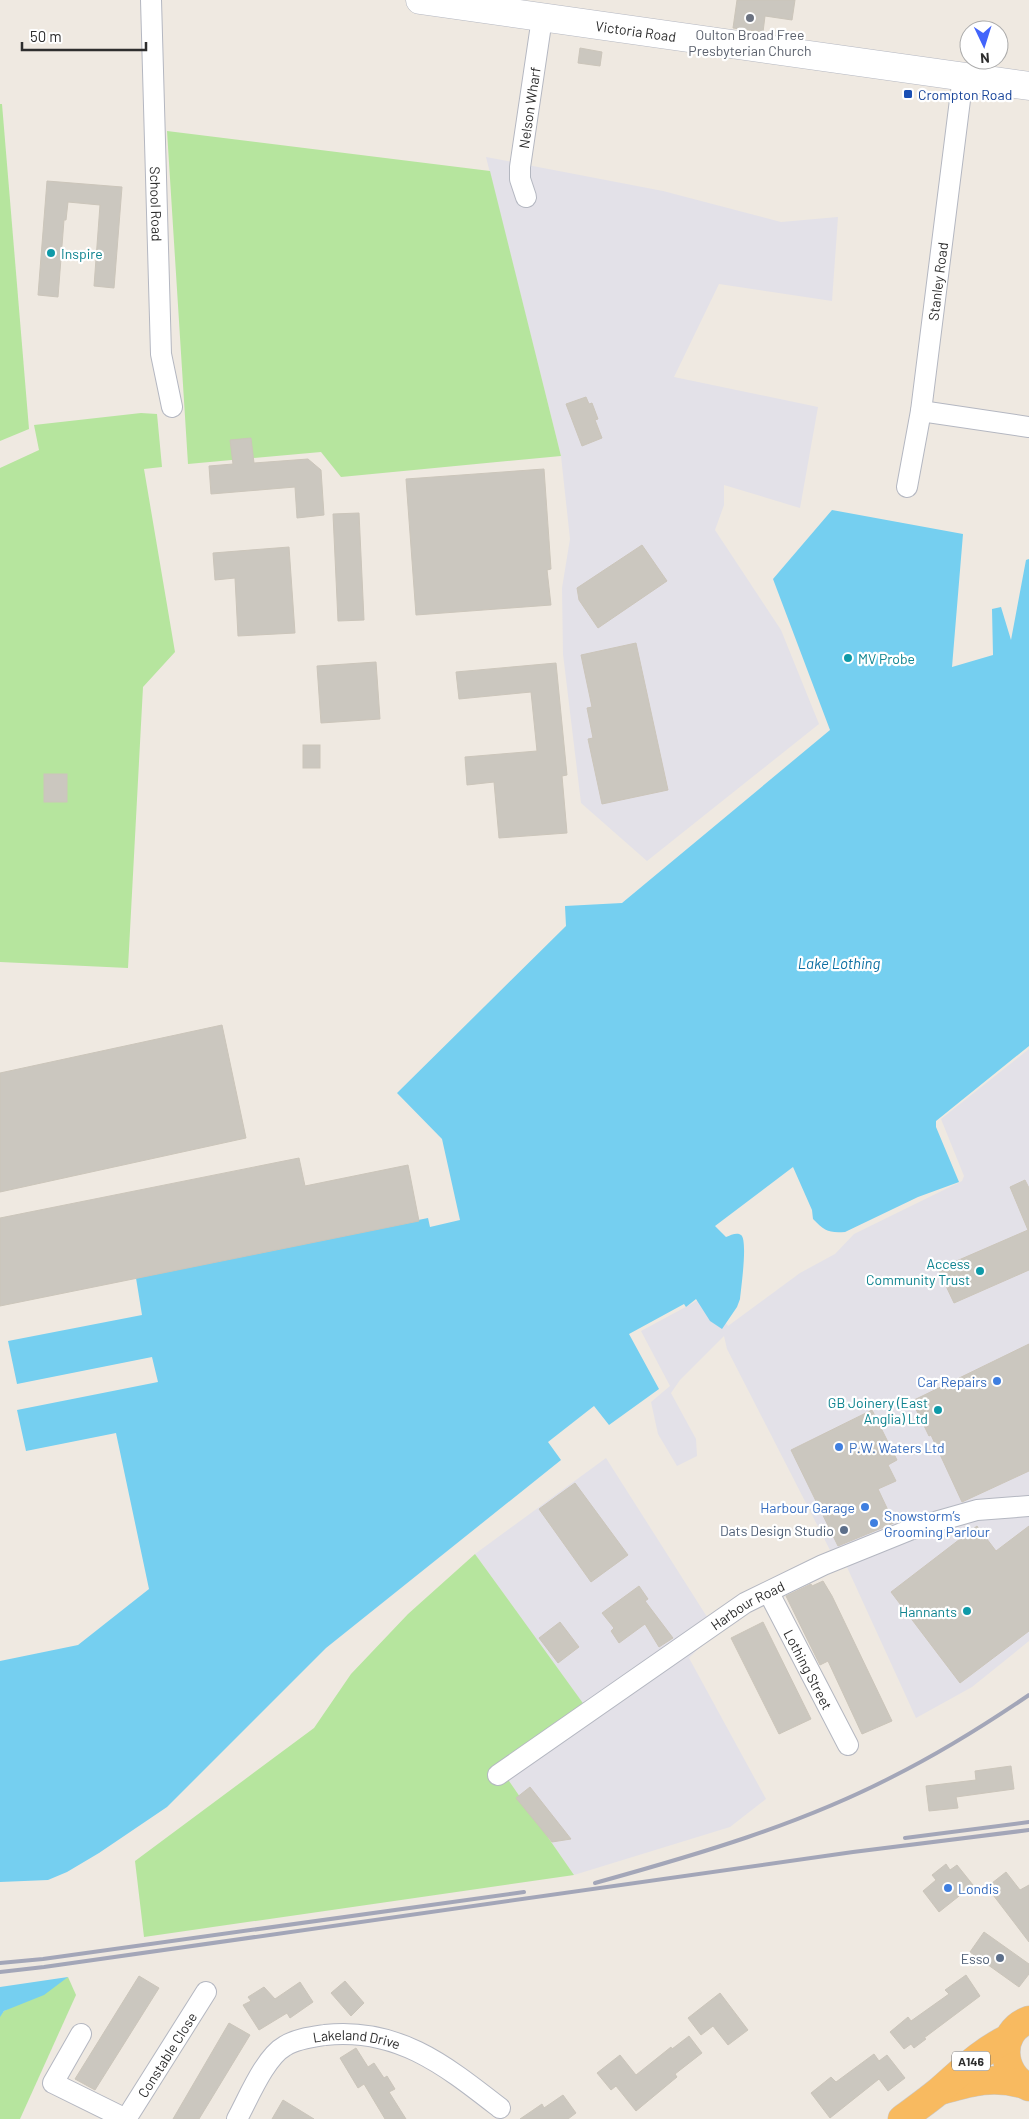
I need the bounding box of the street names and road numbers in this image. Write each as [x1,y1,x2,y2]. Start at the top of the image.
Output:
street label: Victoria Road [594,16,677,45]
street label: Nelson Wharf [514,66,543,150]
street label: School Road [147,166,166,242]
street label: Stanley Road [924,241,951,321]
street label: Harbour Road [707,1577,787,1633]
street label: Lothing Street [781,1626,836,1712]
street label: Constable Close [133,2009,200,2100]
street label: Lakeland Drive [312,2025,403,2052]
road number: A146 [952,2052,990,2070]

